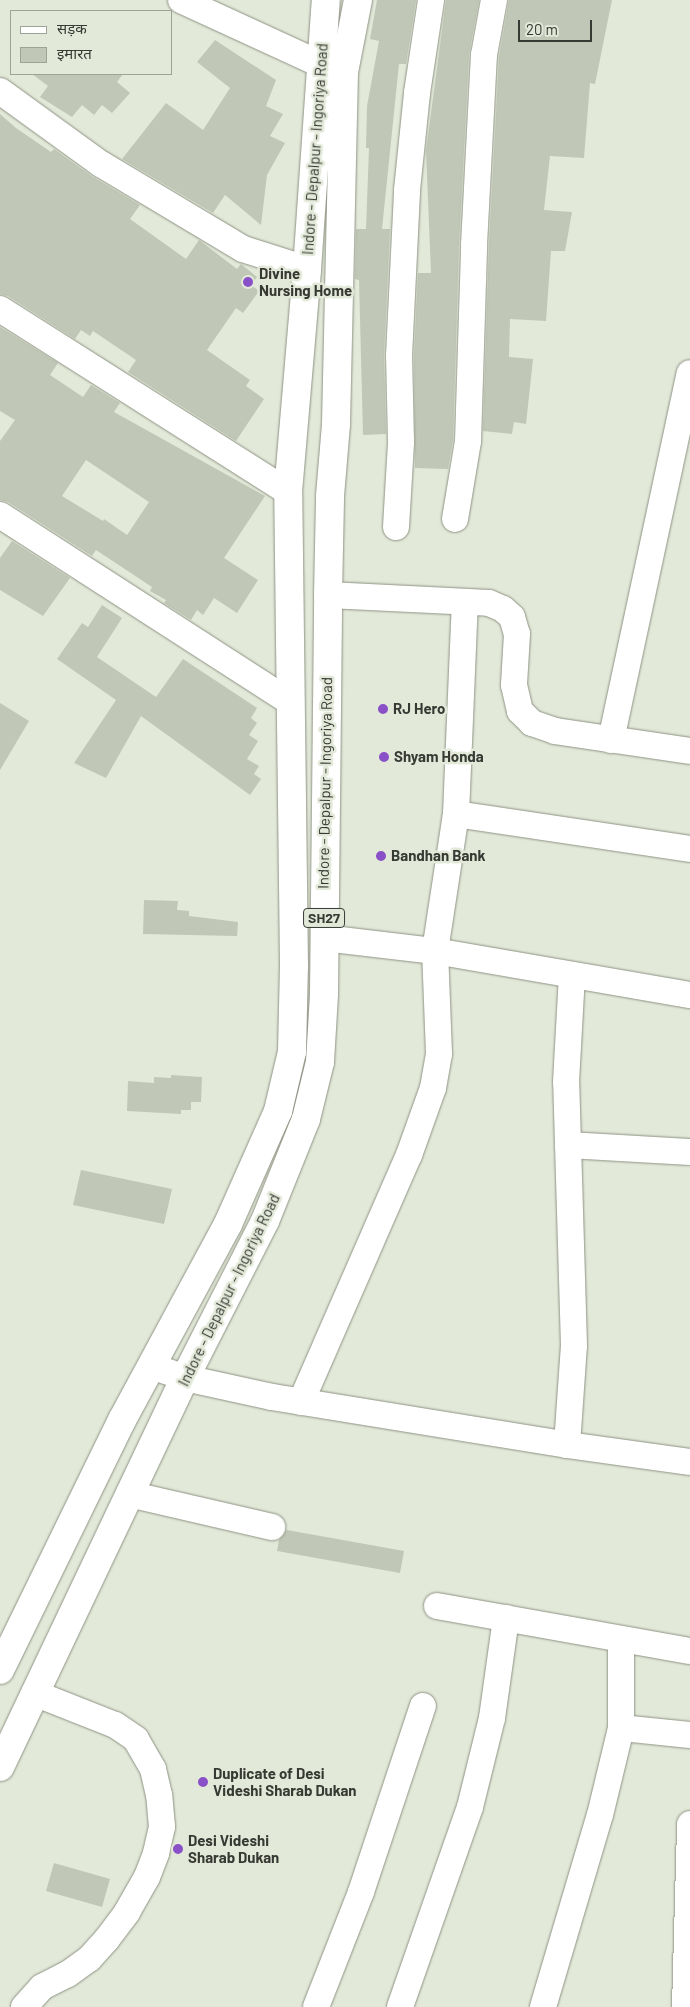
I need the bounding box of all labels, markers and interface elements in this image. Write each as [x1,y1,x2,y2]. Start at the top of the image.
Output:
legend [10,10,172,75]
scale bar [520,10,594,42]
text: सड़क [57,19,87,37]
text: 20 m [526,20,558,38]
street label: Indore - Depalpur - Ingoriya Road [299,43,331,255]
text: इमारत [57,44,92,62]
place label: Divine Nursing Home [259,264,352,299]
marker: Divine Nursing Home [241,275,255,289]
street label: Indore - Depalpur - Ingoriya Road [314,677,336,889]
place label: RJ Hero [393,700,445,718]
marker: RJ Hero [377,703,389,715]
place label: Shyam Honda [394,748,484,766]
marker: Shyam Honda [378,751,390,763]
place label: Bandhan Bank [391,847,486,865]
marker: Bandhan Bank [375,850,387,862]
road number: SH27 [303,906,345,930]
street label: Indore - Depalpur - Ingoriya Road [174,1191,284,1389]
place label: Duplicate of Desi Videshi Sharab Dukan [213,1764,357,1799]
marker: Duplicate of Desi Videshi Sharab Dukan [197,1776,209,1788]
place label: Desi Videshi Sharab Dukan [188,1831,279,1866]
marker: Desi Videshi Sharab Dukan [172,1843,184,1855]

